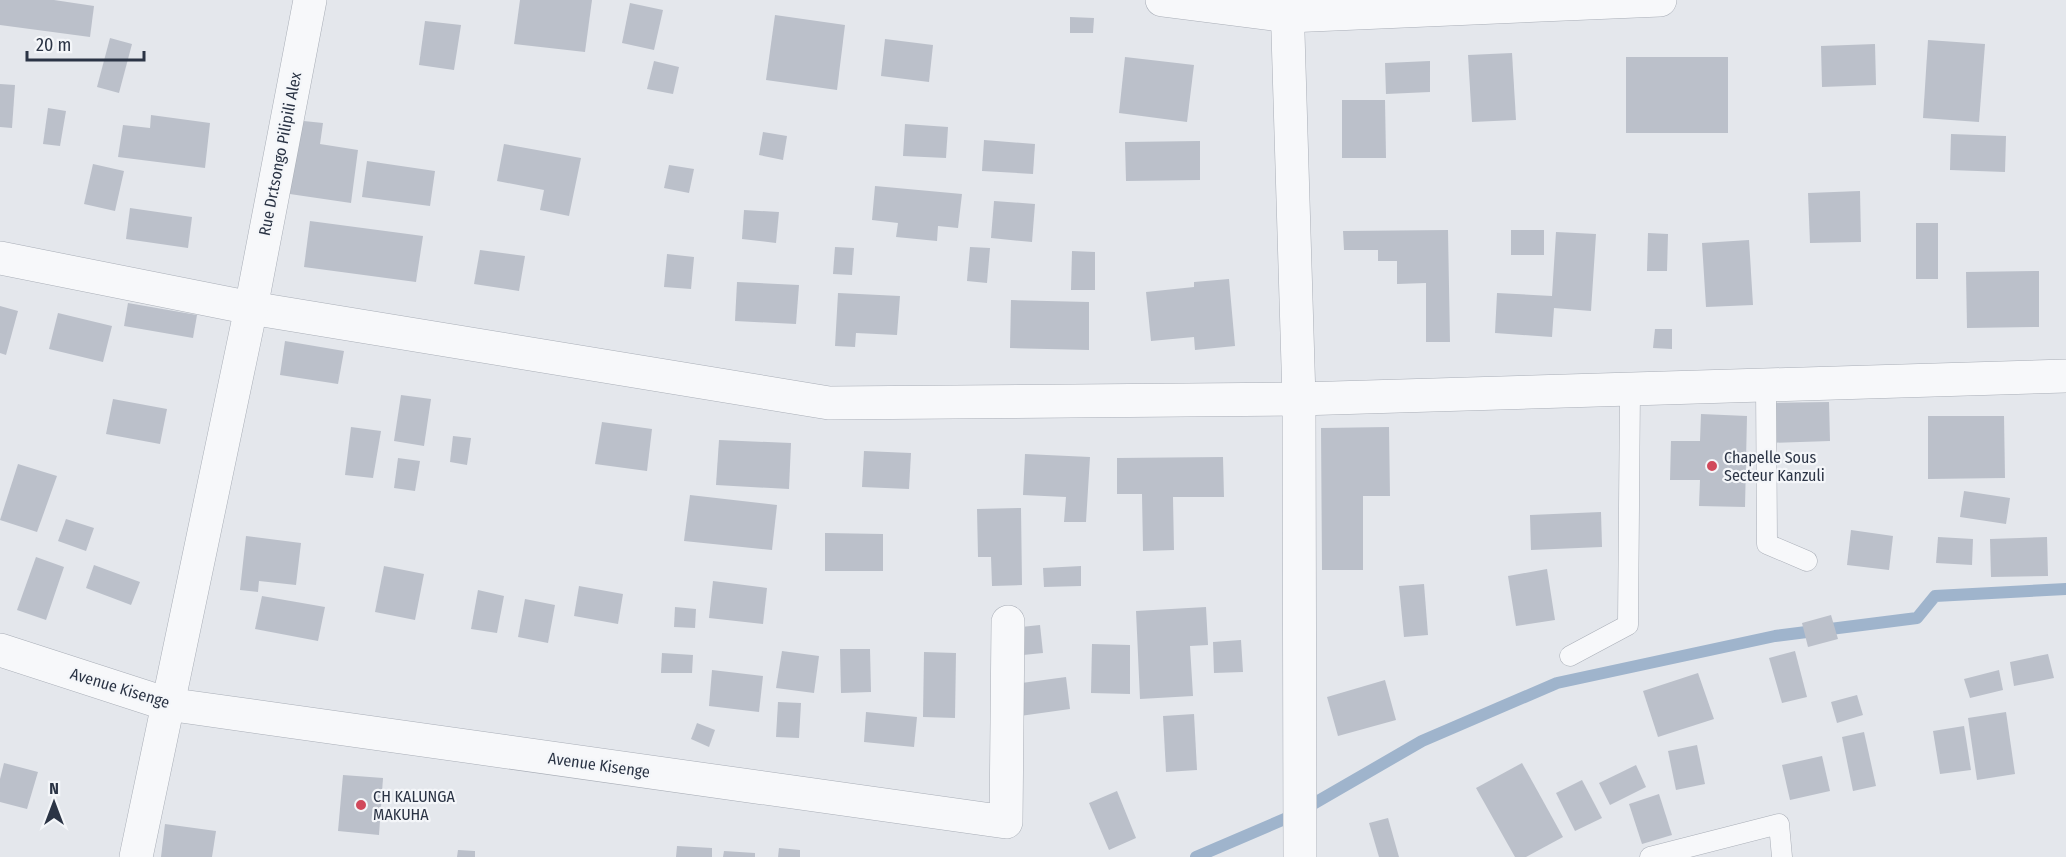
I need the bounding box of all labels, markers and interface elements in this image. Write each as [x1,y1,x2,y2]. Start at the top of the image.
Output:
scale bar [27,24,144,62]
text: 20 m [36,34,71,56]
street label: Rue Dr.tsongo Pilipili Alex [255,71,305,237]
place label: Chapelle Sous Secteur Kanzuli [1724,448,1825,485]
marker: Chapelle Sous Secteur Kanzuli [1705,459,1719,473]
street label: Avenue Kisenge [68,664,172,712]
street label: Avenue Kisenge [547,748,651,782]
north arrow [24,773,84,833]
text: N [49,779,59,798]
place label: CH KALUNGA MAKUHA [373,787,455,824]
marker: CH KALUNGA MAKUHA [354,798,368,812]

